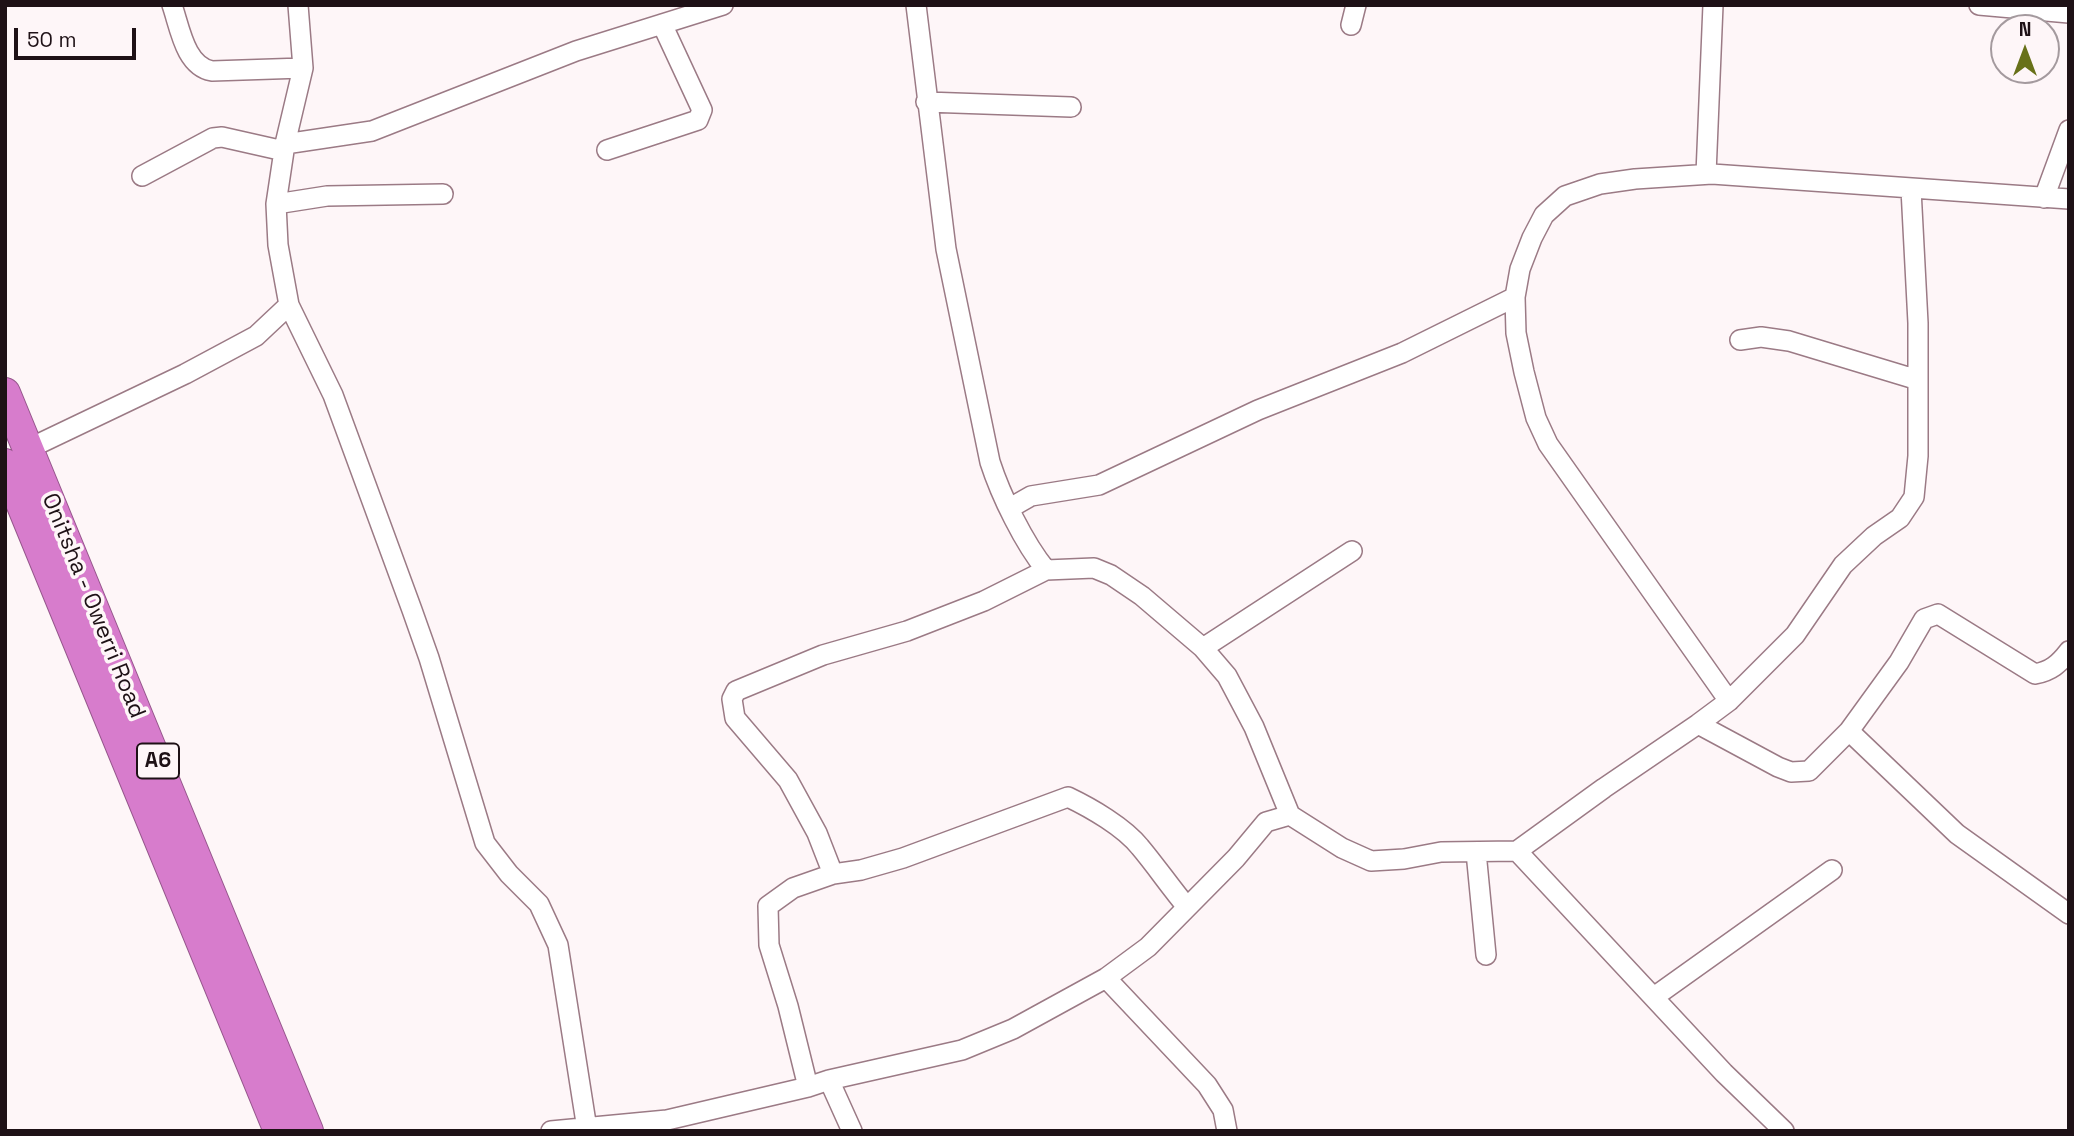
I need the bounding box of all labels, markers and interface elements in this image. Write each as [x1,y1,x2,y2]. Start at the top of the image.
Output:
scale bar [18,14,140,58]
north arrow [1990,14,2060,84]
text: N [2019,17,2031,42]
text: 50 m [27,26,77,53]
street label: Onitsha - Owerri Road [35,490,151,722]
road number: A6 [137,744,179,778]

